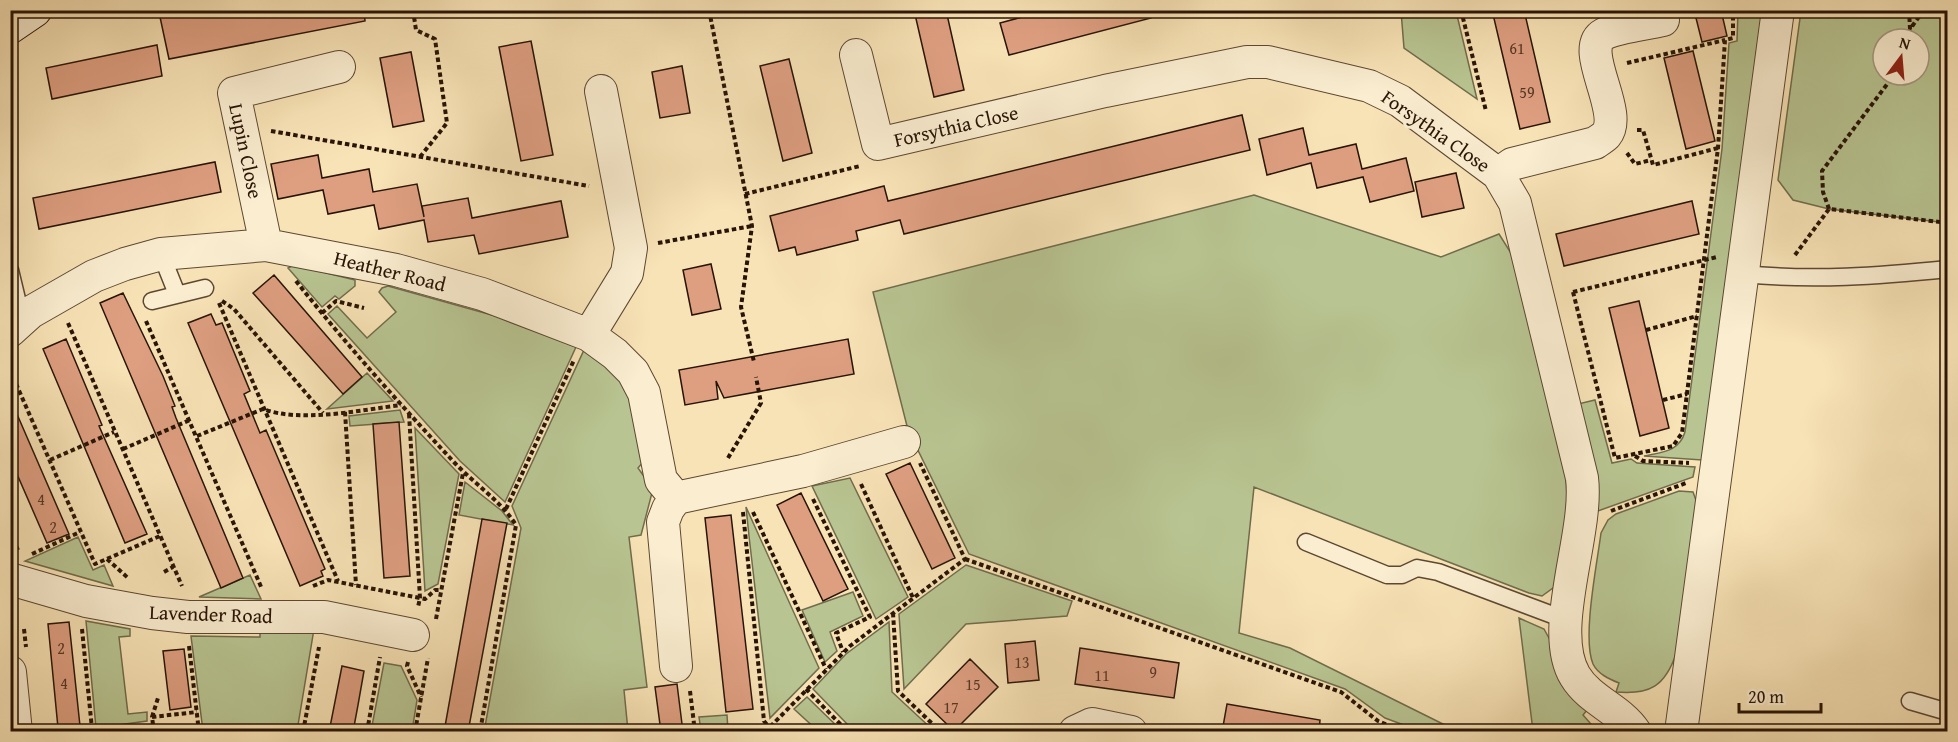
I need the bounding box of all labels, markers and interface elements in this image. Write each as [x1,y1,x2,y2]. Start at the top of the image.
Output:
north arrow [1871,27,1931,87]
text: N [1897,30,1914,56]
house number: 61 [1509,36,1525,60]
house number: 59 [1519,80,1535,104]
street label: Forsythia Close [1376,82,1497,179]
street label: Forsythia Close [891,97,1021,154]
street label: Lupin Close [222,101,271,201]
street label: Heather Road [331,243,449,298]
house number: 4 [37,487,45,511]
house number: 2 [49,515,57,539]
street label: Lavender Road [149,597,274,630]
house number: 2 [57,636,65,660]
house number: 13 [1014,650,1030,674]
house number: 9 [1149,660,1157,684]
house number: 11 [1094,663,1110,687]
house number: 4 [60,671,68,695]
house number: 15 [965,672,981,696]
scale bar [1739,676,1822,714]
text: 20 m [1748,683,1784,710]
house number: 17 [943,695,959,719]

